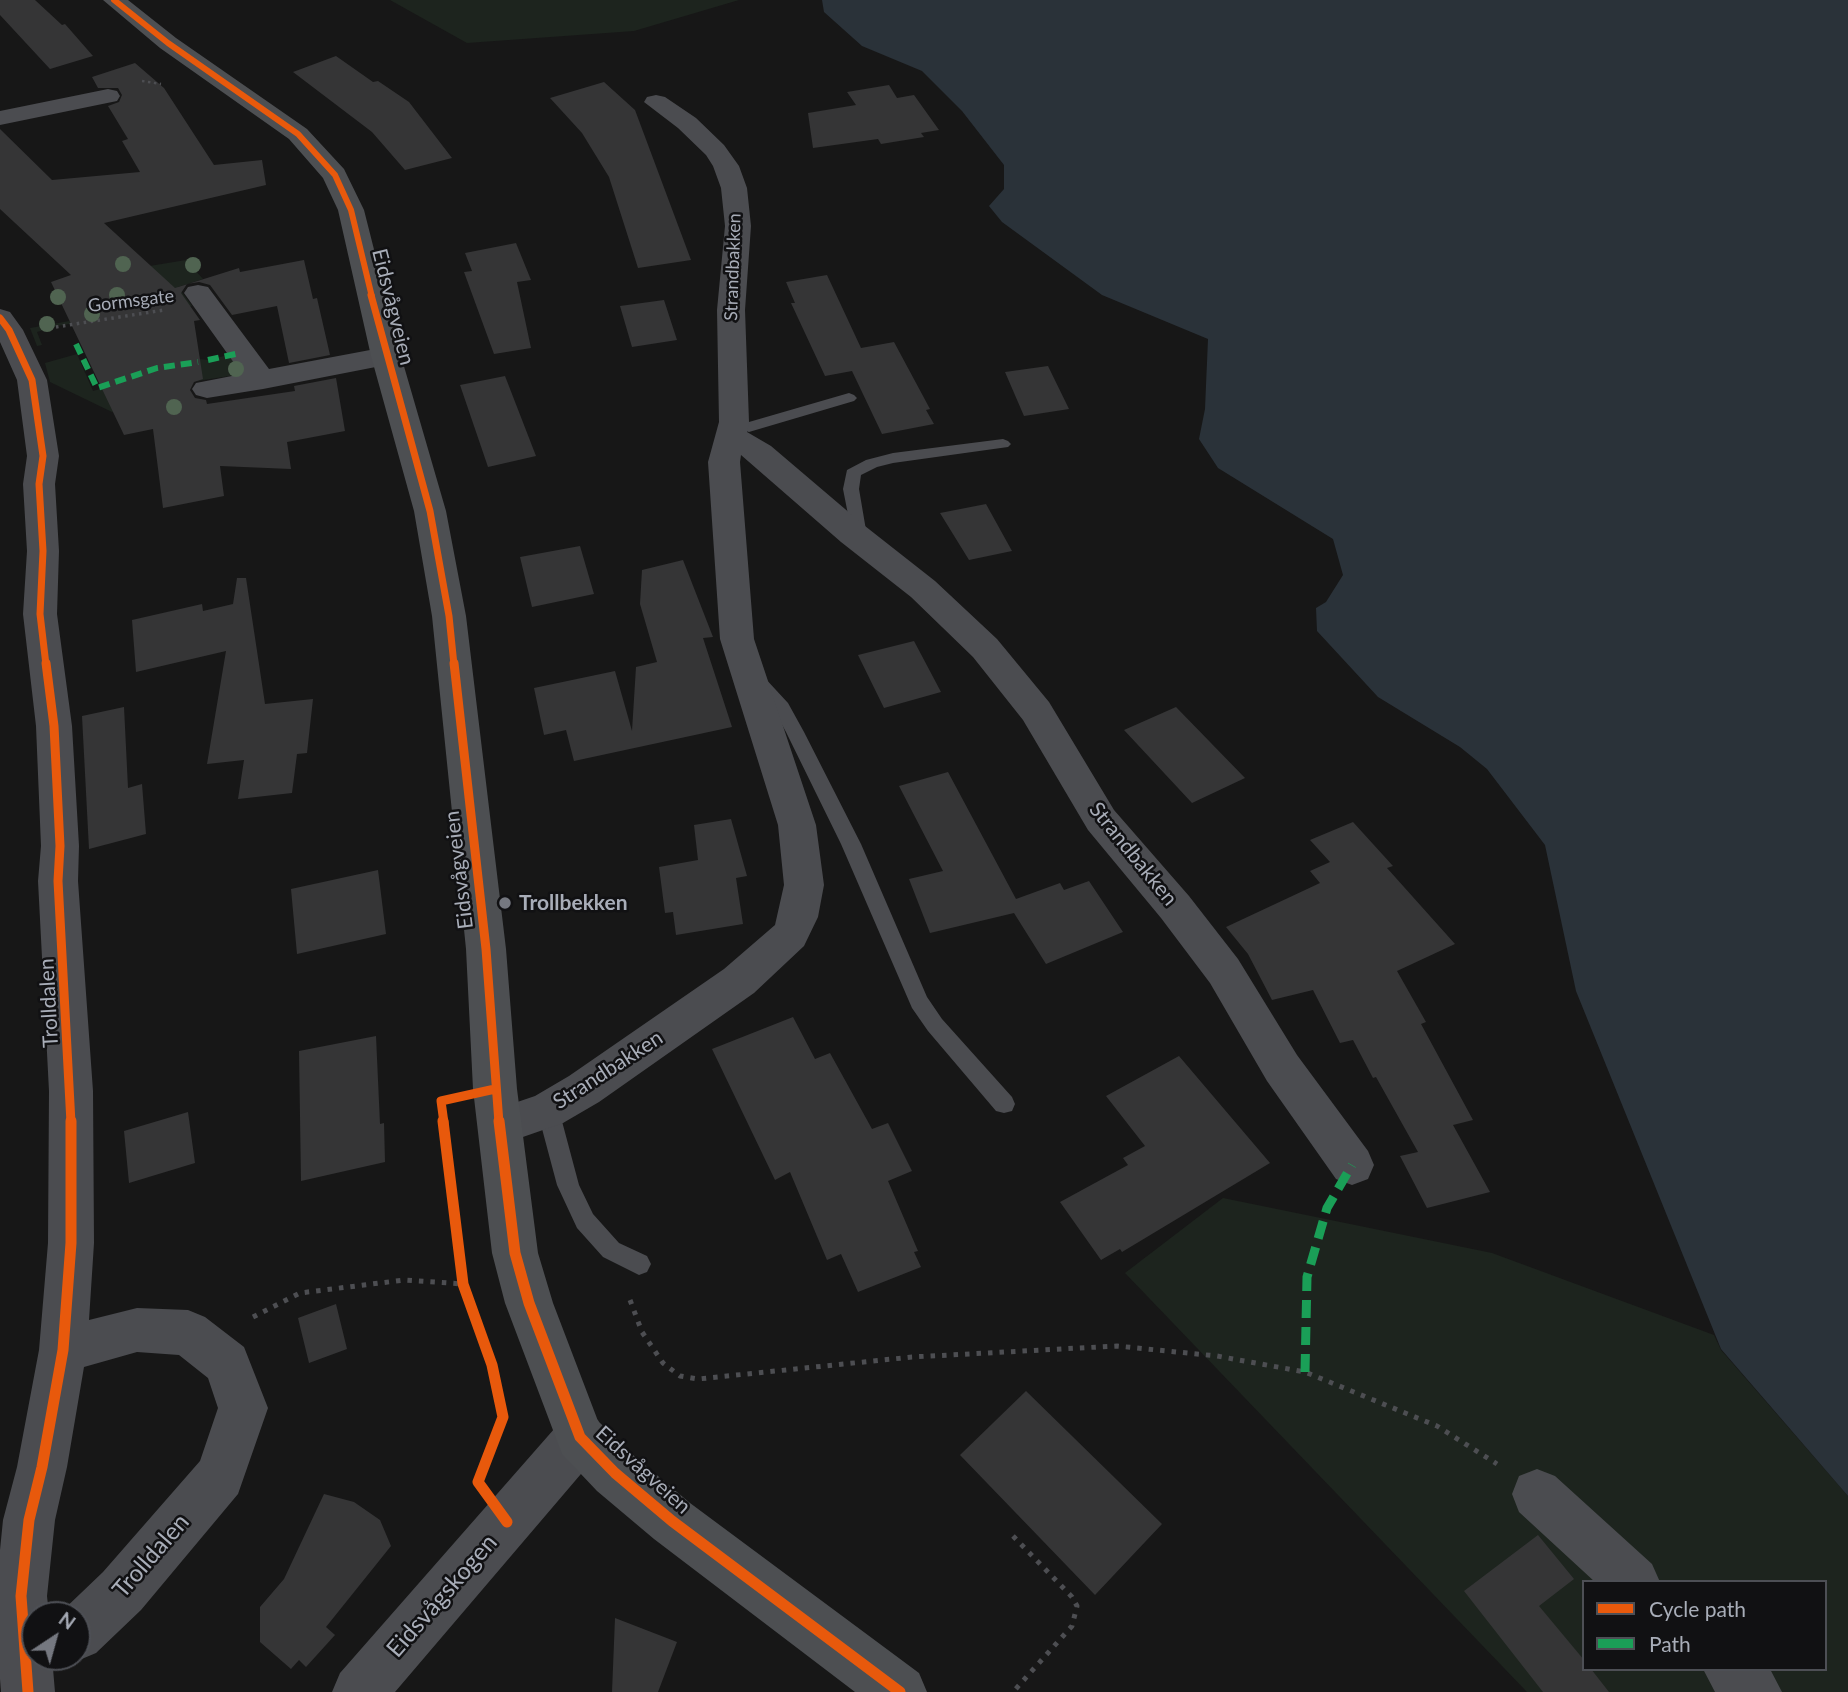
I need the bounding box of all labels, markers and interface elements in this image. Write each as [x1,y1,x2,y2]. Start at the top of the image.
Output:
street label: Strandbakken [720,213,746,321]
street label: Eidsvågveien [366,246,420,368]
street label: Gormsgate [87,285,175,317]
street label: Strandbakken [1084,797,1182,911]
street label: Eidsvågveien [439,809,479,931]
place label: Trollbekken [519,890,628,916]
marker: Trollbekken [497,895,513,911]
street label: Trolldalen [34,958,64,1048]
street label: Strandbakken [548,1025,668,1115]
street label: Eidsvågveien [590,1421,696,1519]
street label: Trolldalen [107,1508,195,1604]
street label: Eidsvågskogen [381,1529,503,1663]
legend [1582,1580,1827,1671]
text: Cycle path [1649,1596,1746,1621]
north arrow [21,1601,91,1671]
text: N [55,1607,80,1634]
text: Path [1649,1631,1691,1656]

